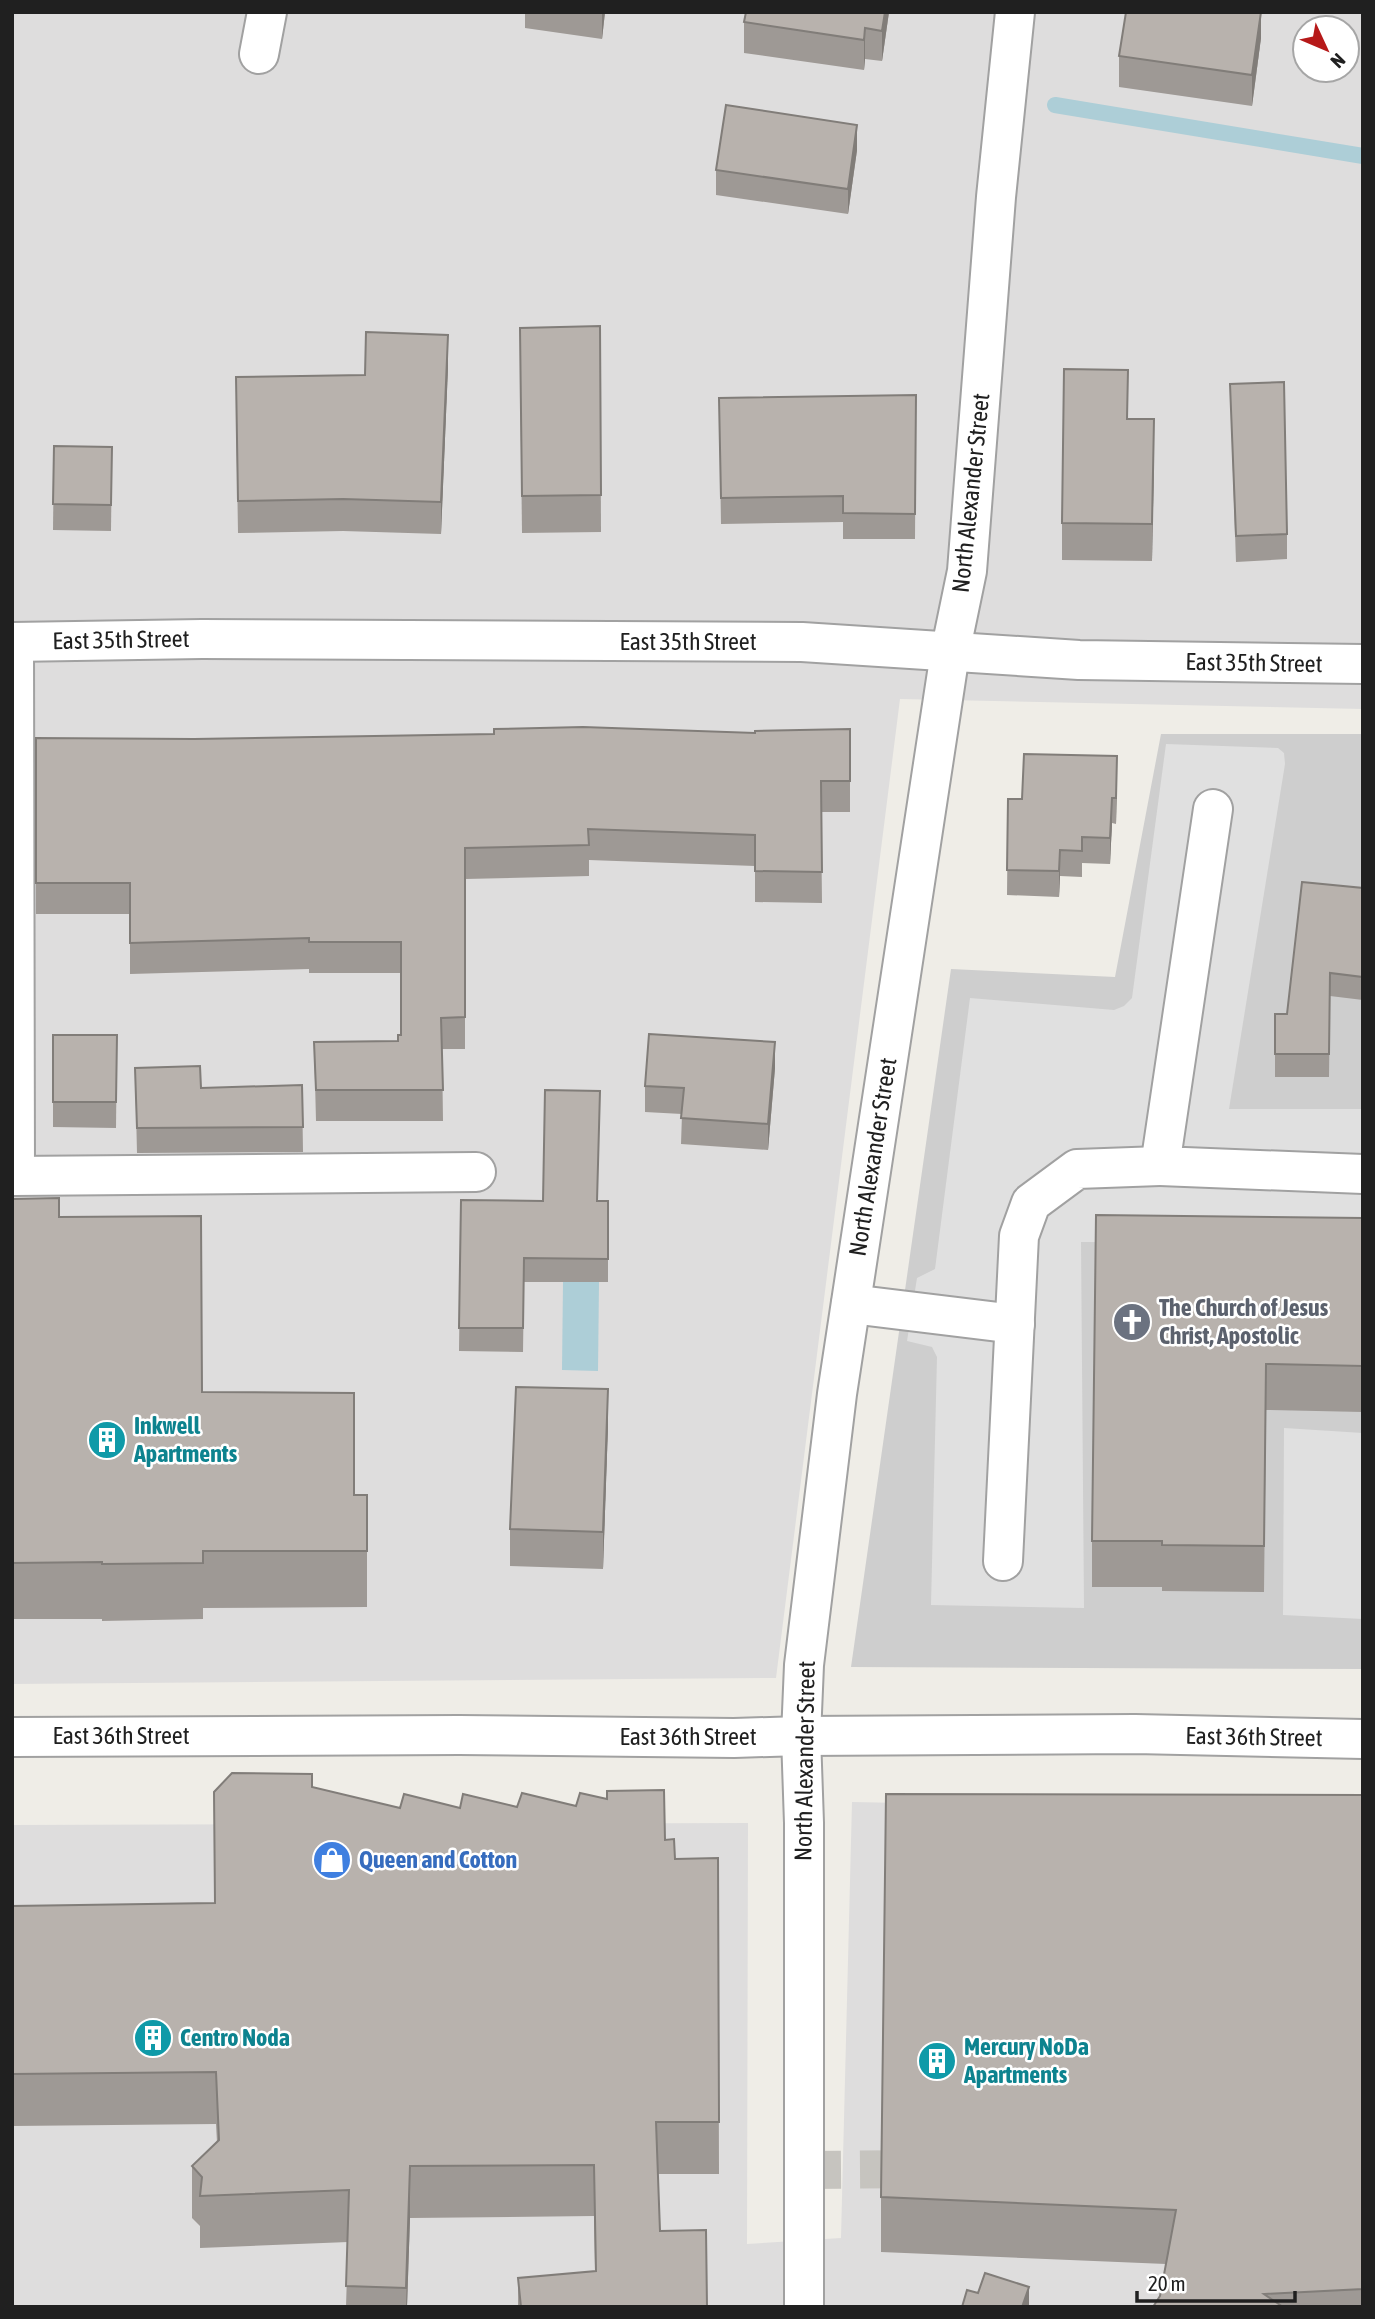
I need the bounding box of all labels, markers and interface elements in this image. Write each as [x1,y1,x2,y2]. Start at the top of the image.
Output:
north arrow [1291,14,1361,84]
text: N [1326,49,1350,72]
street label: North Alexander Street [947,392,994,594]
street label: East 35th Street [52,625,190,654]
street label: East 35th Street [619,628,757,655]
street label: East 35th Street [1185,648,1323,677]
street label: North Alexander Street [843,1056,902,1258]
place label: The Church of Jesus Christ, Apostolic [1159,1294,1329,1349]
church icon: The Church of Jesus Christ, Apostolic [1111,1301,1153,1343]
place label: Inkwell Apartments [133,1412,238,1467]
building icon: Inkwell Apartments [86,1419,128,1461]
street label: North Alexander Street [789,1660,820,1861]
street label: East 36th Street [52,1722,190,1749]
street label: East 36th Street [1185,1722,1323,1751]
street label: East 36th Street [619,1723,757,1750]
shop icon: Queen and Cotton [311,1839,353,1881]
place label: Queen and Cotton [359,1846,517,1873]
building icon: Centro Noda [132,2017,174,2059]
place label: Centro Noda [180,2024,290,2051]
place label: Mercury NoDa Apartments [963,2033,1089,2088]
building icon: Mercury NoDa Apartments [916,2040,958,2082]
scale bar [1137,2260,1294,2304]
text: 20 m [1148,2271,1186,2295]

